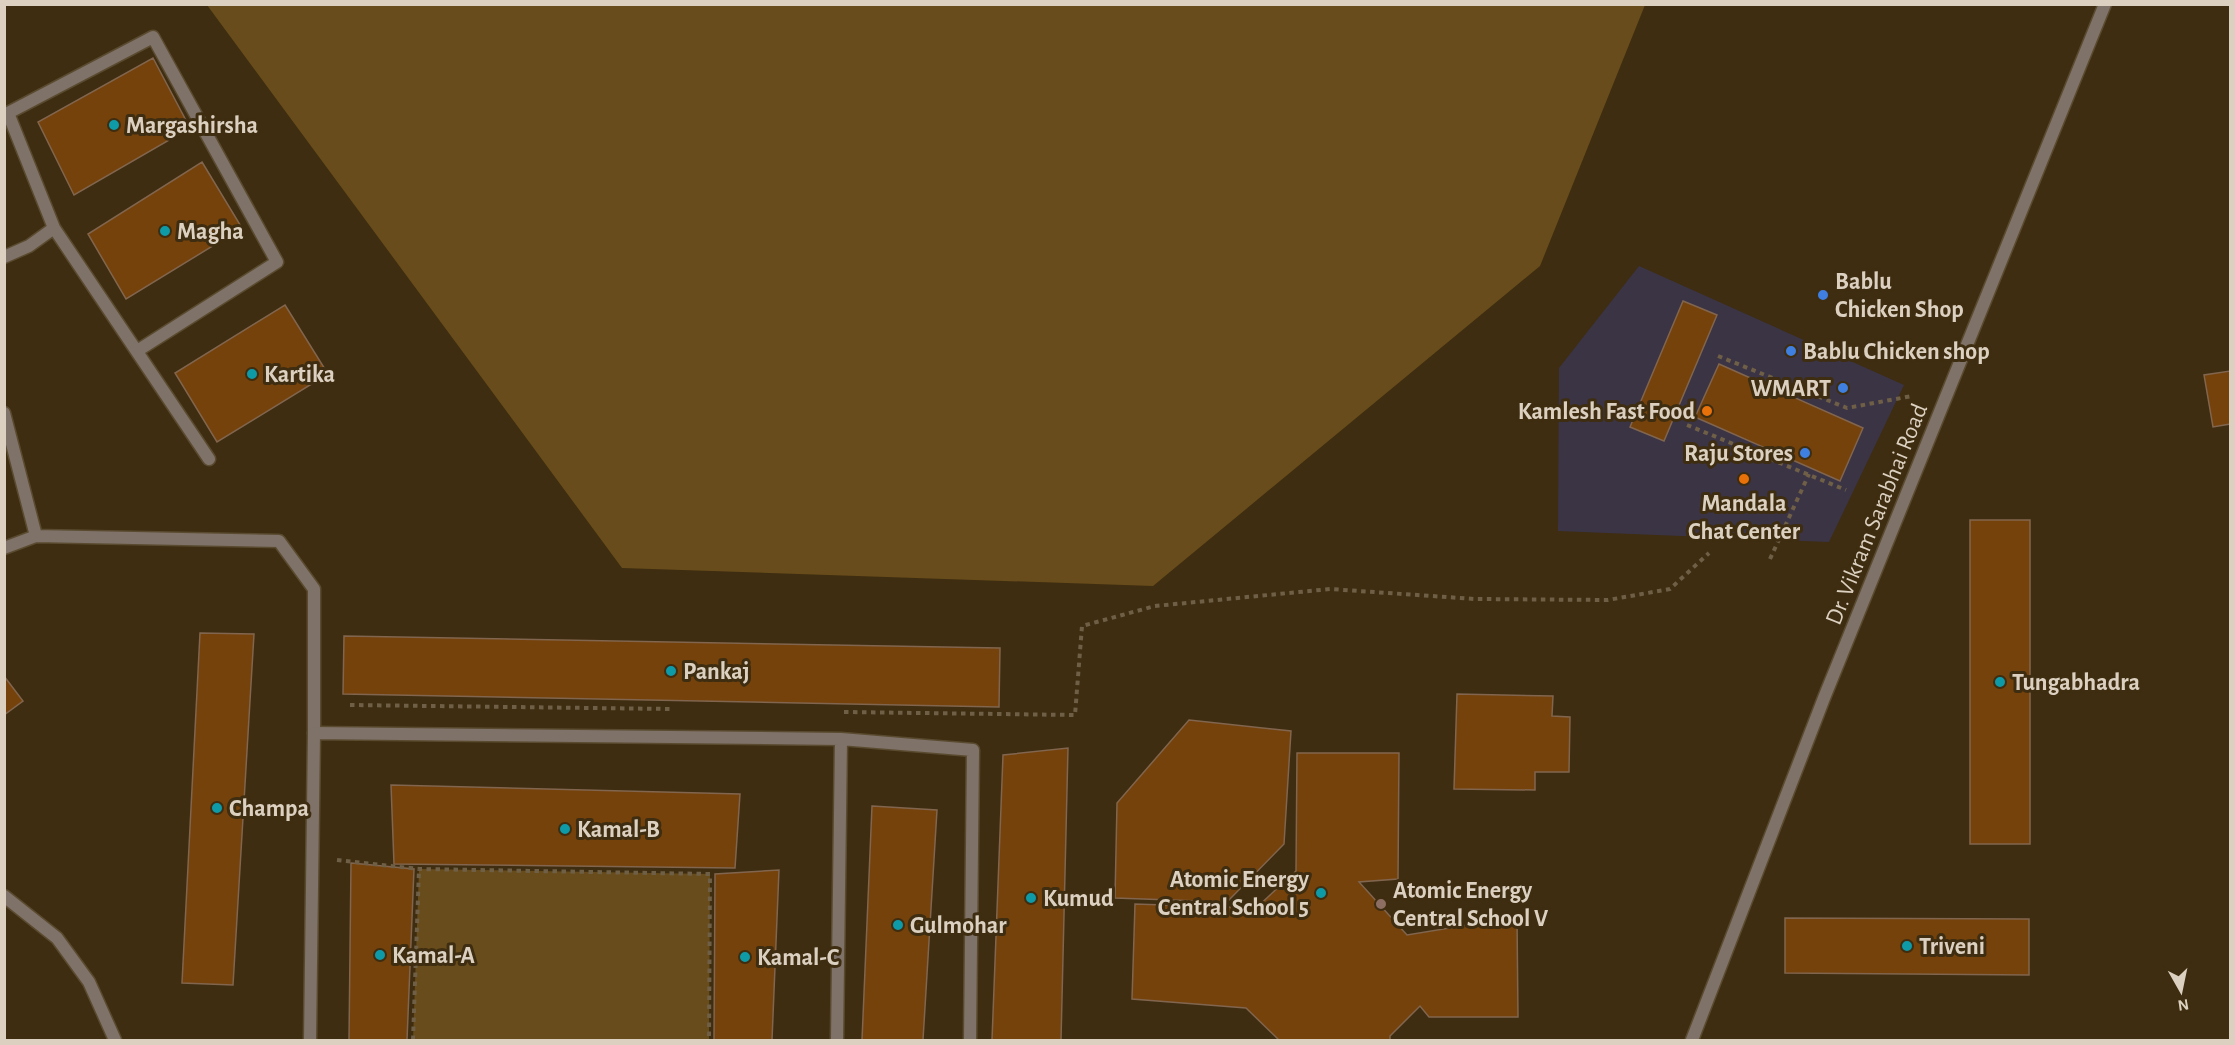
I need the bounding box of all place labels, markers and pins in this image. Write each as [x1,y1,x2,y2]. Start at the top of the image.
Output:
place label: Margashirsha [126,114,258,138]
marker: Margashirsha [107,118,121,132]
place label: Magha [177,220,244,244]
marker: Magha [158,224,172,238]
place label: Bablu Chicken Shop [1835,270,1964,322]
marker: Bablu Chicken Shop [1816,288,1830,302]
place label: Bablu Chicken shop [1803,340,1990,364]
marker: Bablu Chicken shop [1784,344,1798,358]
place label: Kartika [264,363,335,387]
marker: Kartika [245,367,259,381]
place label: WMART [1750,377,1831,401]
marker: WMART [1836,381,1850,395]
place label: Kamlesh Fast Food [1518,400,1695,424]
marker: Kamlesh Fast Food [1700,404,1714,418]
place label: Raju Stores [1684,442,1793,466]
marker: Raju Stores [1798,446,1812,460]
marker: Mandala Chat Center [1737,472,1751,486]
place label: Mandala Chat Center [1688,492,1801,544]
place label: Pankaj [683,660,750,684]
marker: Pankaj [664,664,678,678]
place label: Tungabhadra [2012,671,2140,695]
marker: Tungabhadra [1993,675,2007,689]
place label: Champa [229,797,309,821]
marker: Champa [210,801,224,815]
place label: Kamal-B [577,818,660,842]
marker: Kamal-B [558,822,572,836]
place label: Atomic Energy Central School 5 [1158,868,1309,920]
place label: Atomic Energy Central School V [1393,879,1549,931]
marker: Atomic Energy Central School 5 [1314,886,1328,900]
place label: Kumud [1043,887,1114,911]
marker: Kumud [1024,891,1038,905]
marker: Atomic Energy Central School V [1374,897,1388,911]
place label: Gulmohar [910,914,1007,938]
marker: Gulmohar [891,918,905,932]
place label: Triveni [1919,935,1985,959]
marker: Triveni [1900,939,1914,953]
place label: Kamal-A [392,944,476,968]
place label: Kamal-C [757,946,840,970]
marker: Kamal-A [373,948,387,962]
marker: Kamal-C [738,950,752,964]

